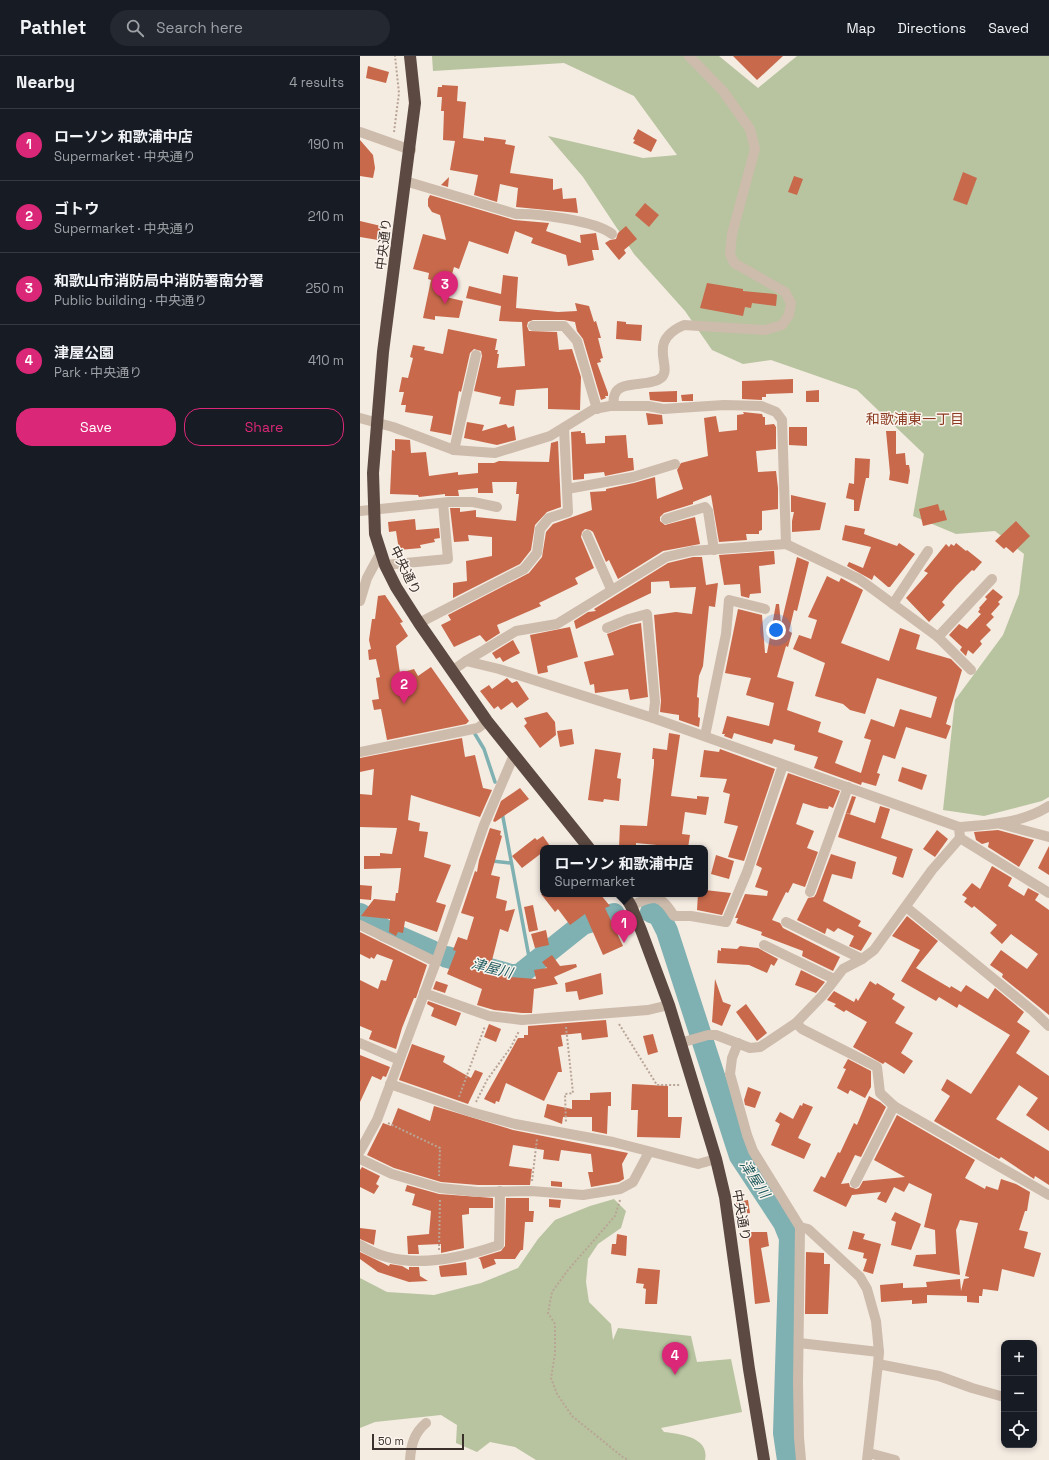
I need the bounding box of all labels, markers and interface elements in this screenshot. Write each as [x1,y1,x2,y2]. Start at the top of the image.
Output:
search box [110,10,390,46]
text: Pathlet [20,15,86,40]
icon: search [124,17,146,39]
text: Search here [156,18,243,37]
text: Map [846,19,876,37]
text: Directions [898,19,966,37]
text: Saved [988,19,1029,37]
text: Nearby [16,71,75,93]
text: 4 results [289,74,344,91]
text: ローソン 和歌浦中店 [54,127,193,146]
text: 1 [26,136,32,153]
text: 190 m [308,136,344,153]
text: Supermarket · 中央通り [54,148,196,165]
text: ゴトウ [54,199,99,218]
text: 2 [25,208,33,225]
text: 210 m [308,208,344,225]
street label: 中央通り [372,217,395,271]
text: Supermarket · 中央通り [54,220,196,237]
text: 和歌山市消防局中消防署南分署 [54,271,264,290]
pin: 3 [432,271,458,304]
text: 3 [25,280,33,297]
text: 250 m [306,280,344,297]
text: Public building · 中央通り [54,292,207,309]
text: 津屋公園 [54,343,114,362]
text: 4 [25,352,33,369]
text: 410 m [308,352,344,369]
text: Park · 中央通り [54,364,142,381]
button: Save [16,408,176,446]
button: Share [184,408,344,446]
district label: 和歌浦東一丁目 [866,410,964,428]
street label: 中央通り [387,543,425,597]
your location [766,620,786,640]
pin: 2 [391,671,417,704]
popup [540,845,708,897]
text: ローソン 和歌浦中店 [555,854,693,873]
text: Supermarket [555,873,635,890]
pin: 1 [611,910,637,943]
water label: 津屋川 [469,954,516,982]
water label: 津屋川 [736,1156,775,1203]
street label: 中央通り [729,1188,754,1242]
map controls [1001,1340,1037,1448]
button: + [1001,1340,1037,1376]
pin: 4 [662,1342,688,1375]
button: − [1001,1376,1037,1412]
button: locate [1001,1412,1037,1448]
scale bar [372,1432,464,1451]
text: 50 m [378,1434,404,1448]

